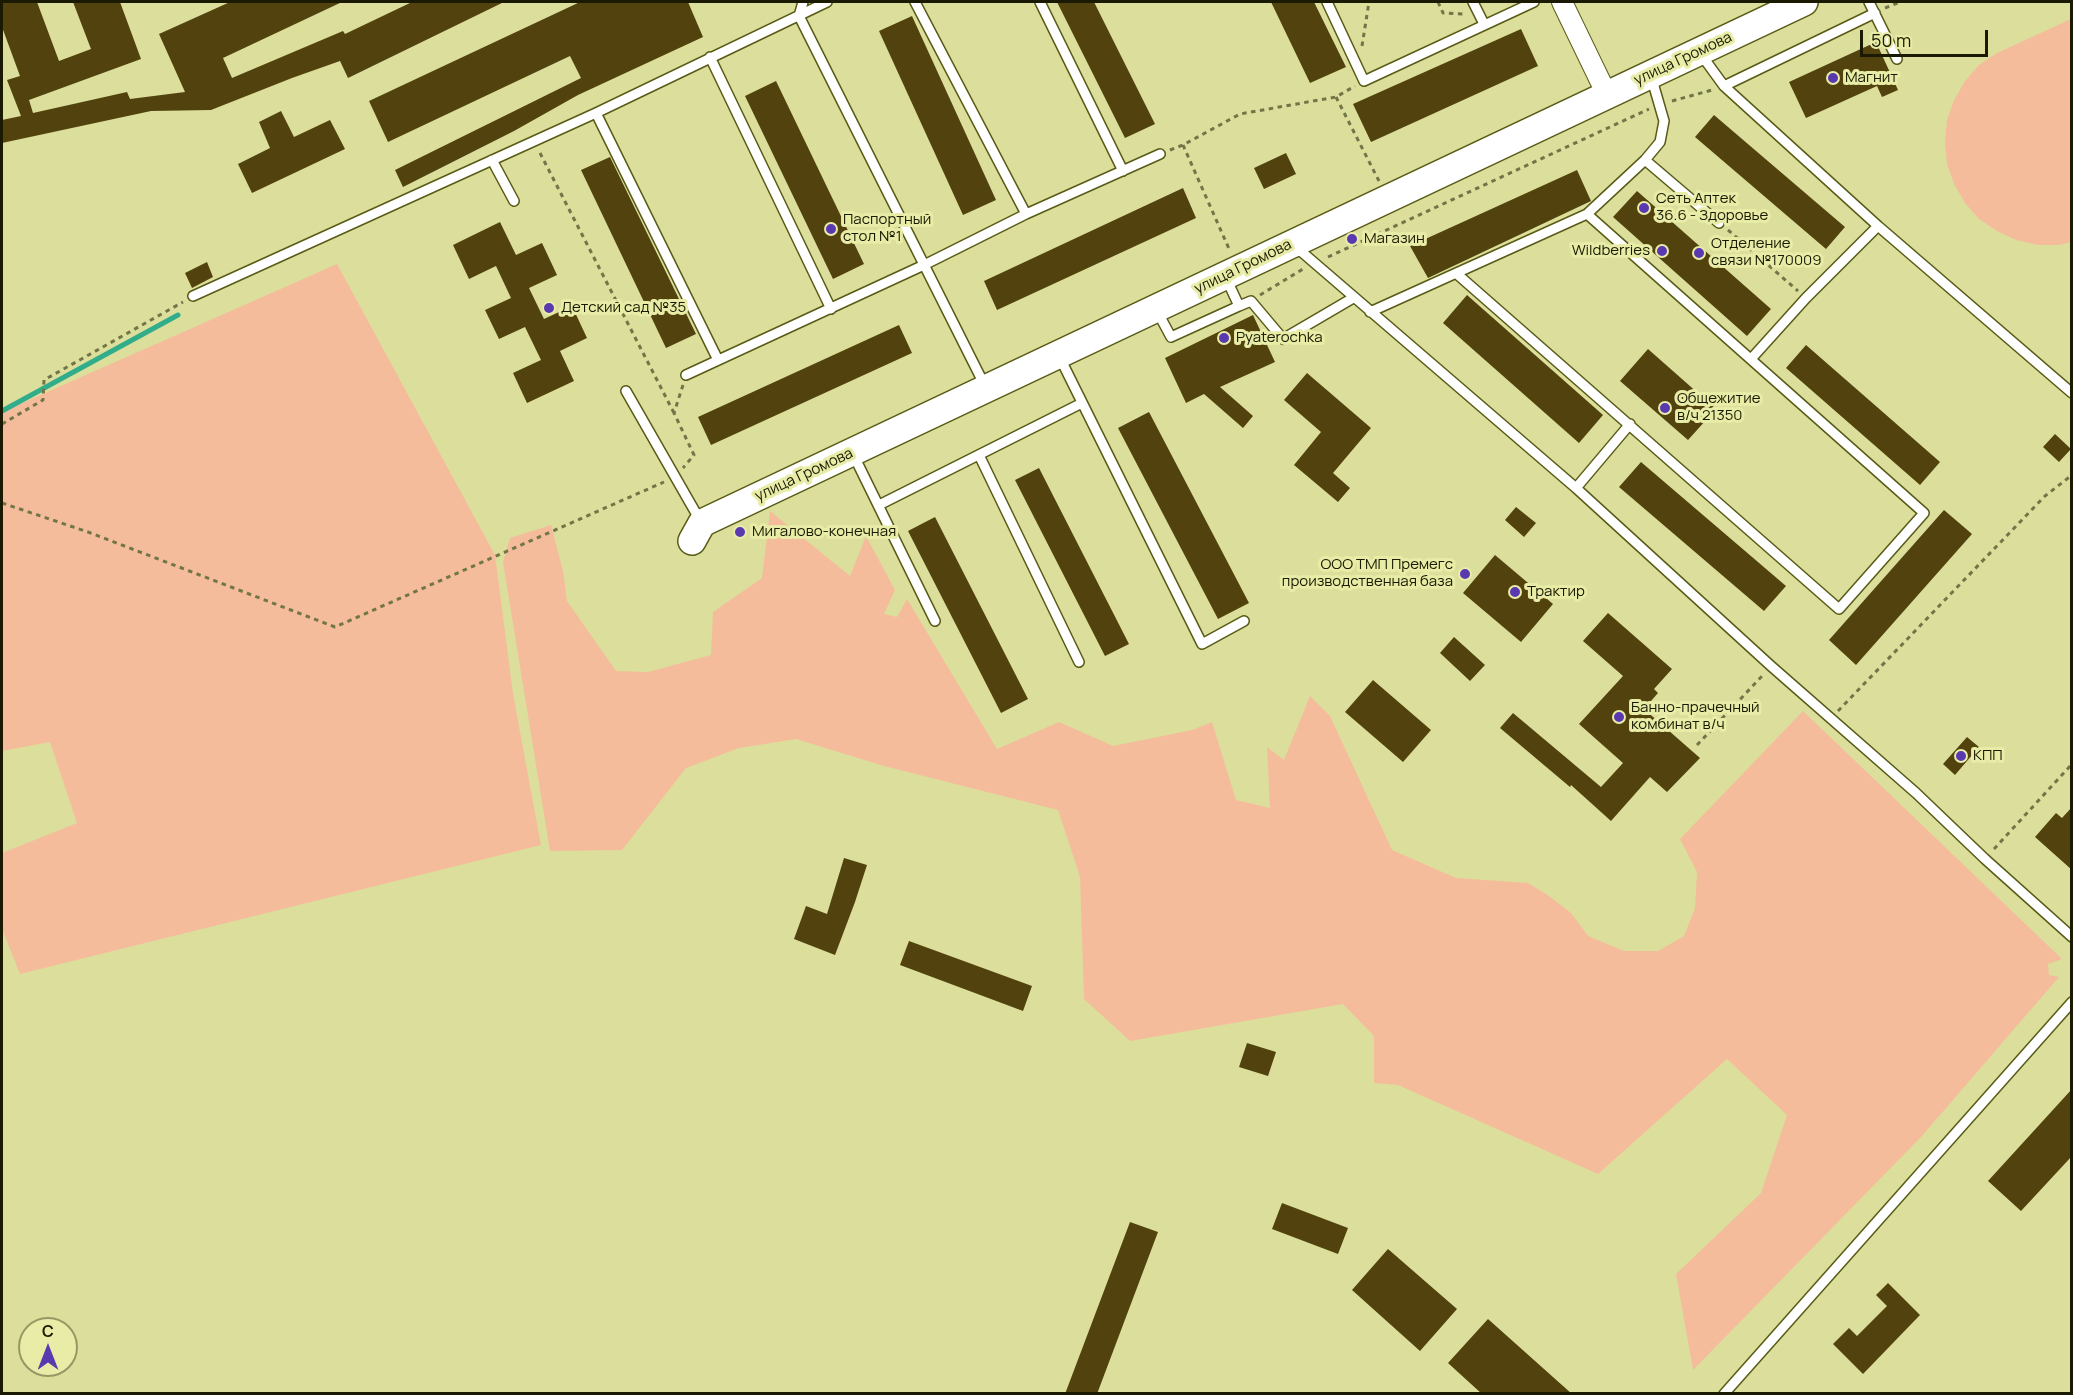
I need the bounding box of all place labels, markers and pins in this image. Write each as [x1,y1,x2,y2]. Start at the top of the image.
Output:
place label: Магнит [1845,69,1898,87]
marker: Магнит [1826,71,1840,85]
place label: Сеть Аптек 36.6 - Здоровье [1656,190,1768,225]
marker: Сеть Аптек 36.6 - Здоровье [1637,201,1651,215]
place label: Паспортный стол №1 [843,211,931,246]
marker: Паспортный стол №1 [824,222,838,236]
place label: Магазин [1364,230,1425,248]
marker: Магазин [1345,232,1359,246]
place label: Отделение связи №170009 [1711,235,1821,270]
place label: Wildberries [1572,242,1650,260]
marker: Wildberries [1655,244,1669,258]
marker: Отделение связи №170009 [1692,246,1706,260]
place label: Детский сад №35 [561,299,686,317]
marker: Детский сад №35 [542,301,556,315]
place label: Pyaterochka [1236,329,1323,347]
marker: Pyaterochka [1217,331,1231,345]
place label: Общежитие в/ч 21350 [1677,390,1761,425]
marker: Общежитие в/ч 21350 [1658,401,1672,415]
place label: Мигалово-конечная [752,523,896,541]
marker: Мигалово-конечная [733,525,747,539]
place label: ООО ТМП Премегс производственная база [1282,556,1453,591]
marker: ООО ТМП Премегс производственная база [1458,567,1472,581]
place label: Трактир [1527,583,1585,601]
marker: Трактир [1508,585,1522,599]
place label: Банно-прачечный комбинат в/ч [1631,699,1760,734]
marker: Банно-прачечный комбинат в/ч [1612,710,1626,724]
place label: КПП [1973,747,2003,765]
marker: КПП [1954,749,1968,763]

